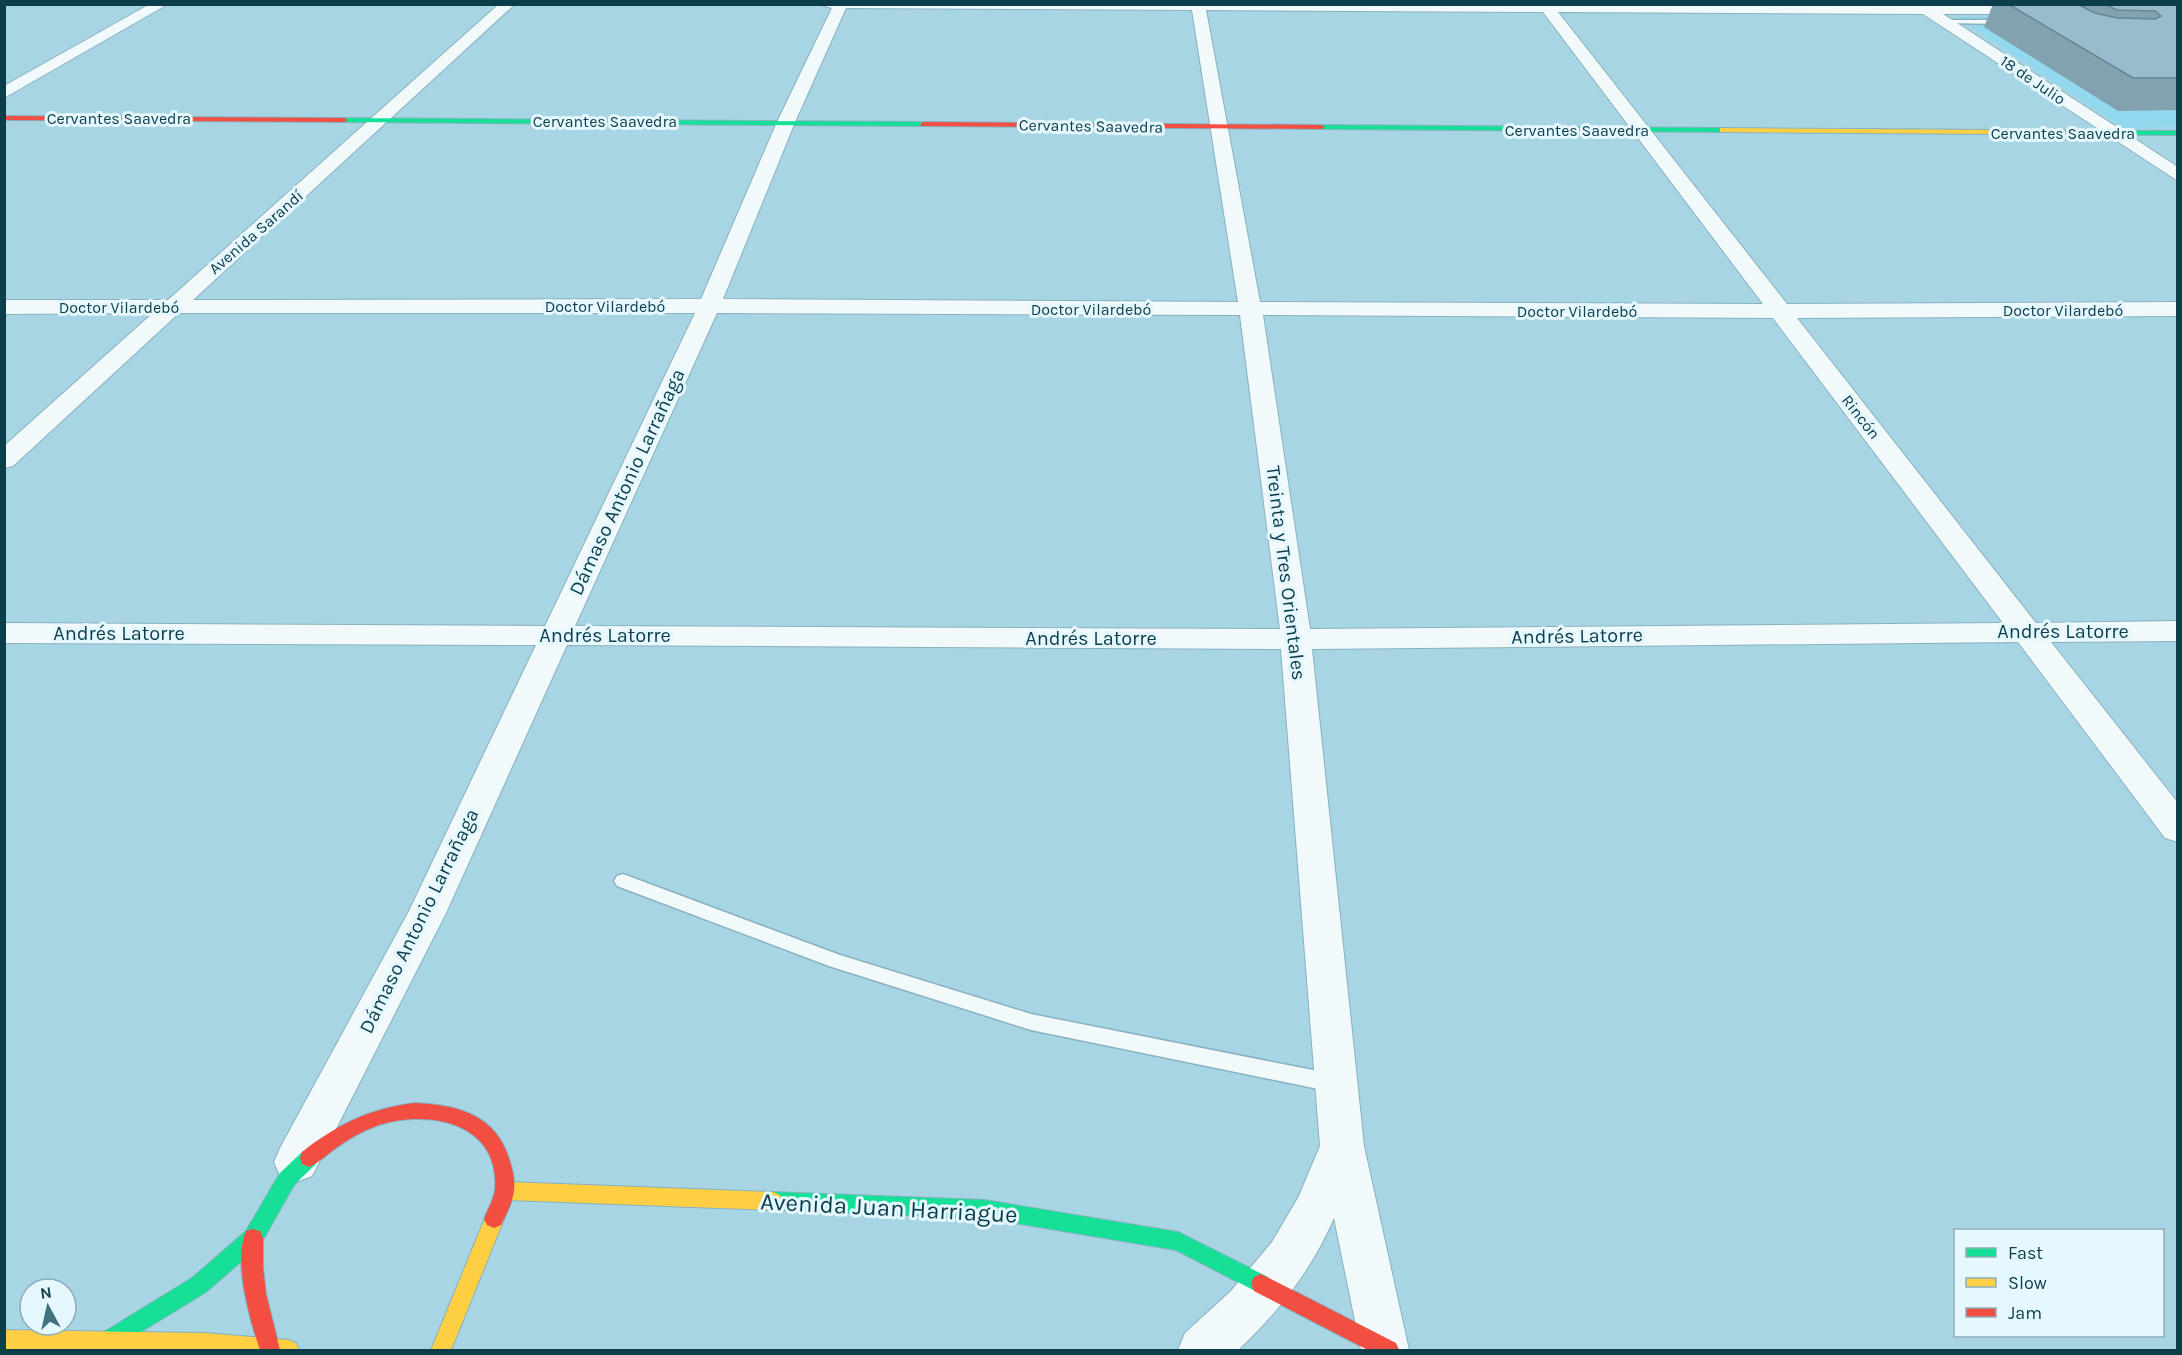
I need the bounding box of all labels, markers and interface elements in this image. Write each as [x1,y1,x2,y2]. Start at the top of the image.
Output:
street label: 18 de Julio [1997,51,2069,109]
street label: Cervantes Saavedra [47,109,191,128]
street label: Cervantes Saavedra [533,112,677,131]
street label: Cervantes Saavedra [1019,115,1163,137]
street label: Cervantes Saavedra [1505,121,1649,140]
street label: Cervantes Saavedra [1991,124,2135,143]
street label: Avenida Sarandí [205,186,307,278]
street label: Doctor Vilardebó [545,297,665,316]
street label: Doctor Vilardebó [59,298,179,317]
street label: Doctor Vilardebó [1031,300,1151,319]
street label: Doctor Vilardebó [2003,301,2123,320]
street label: Doctor Vilardebó [1517,302,1637,321]
street label: Dámaso Antonio Larrañaga [564,365,690,599]
street label: Rincón [1838,391,1884,443]
street label: Treinta y Tres Orientales [1261,464,1311,682]
street label: Andrés Latorre [1997,620,2129,643]
street label: Andrés Latorre [53,622,185,645]
street label: Andrés Latorre [1511,623,1643,649]
street label: Andrés Latorre [539,624,671,647]
street label: Andrés Latorre [1025,627,1157,650]
street label: Dámaso Antonio Larrañaga [355,805,483,1037]
street label: Avenida Juan Harriague [760,1187,1018,1229]
legend [1954,1229,2164,1337]
text: Fast [2008,1242,2043,1264]
text: Slow [2008,1272,2047,1294]
north arrow [18,1277,78,1337]
text: N [39,1282,53,1303]
text: Jam [2008,1302,2042,1324]

